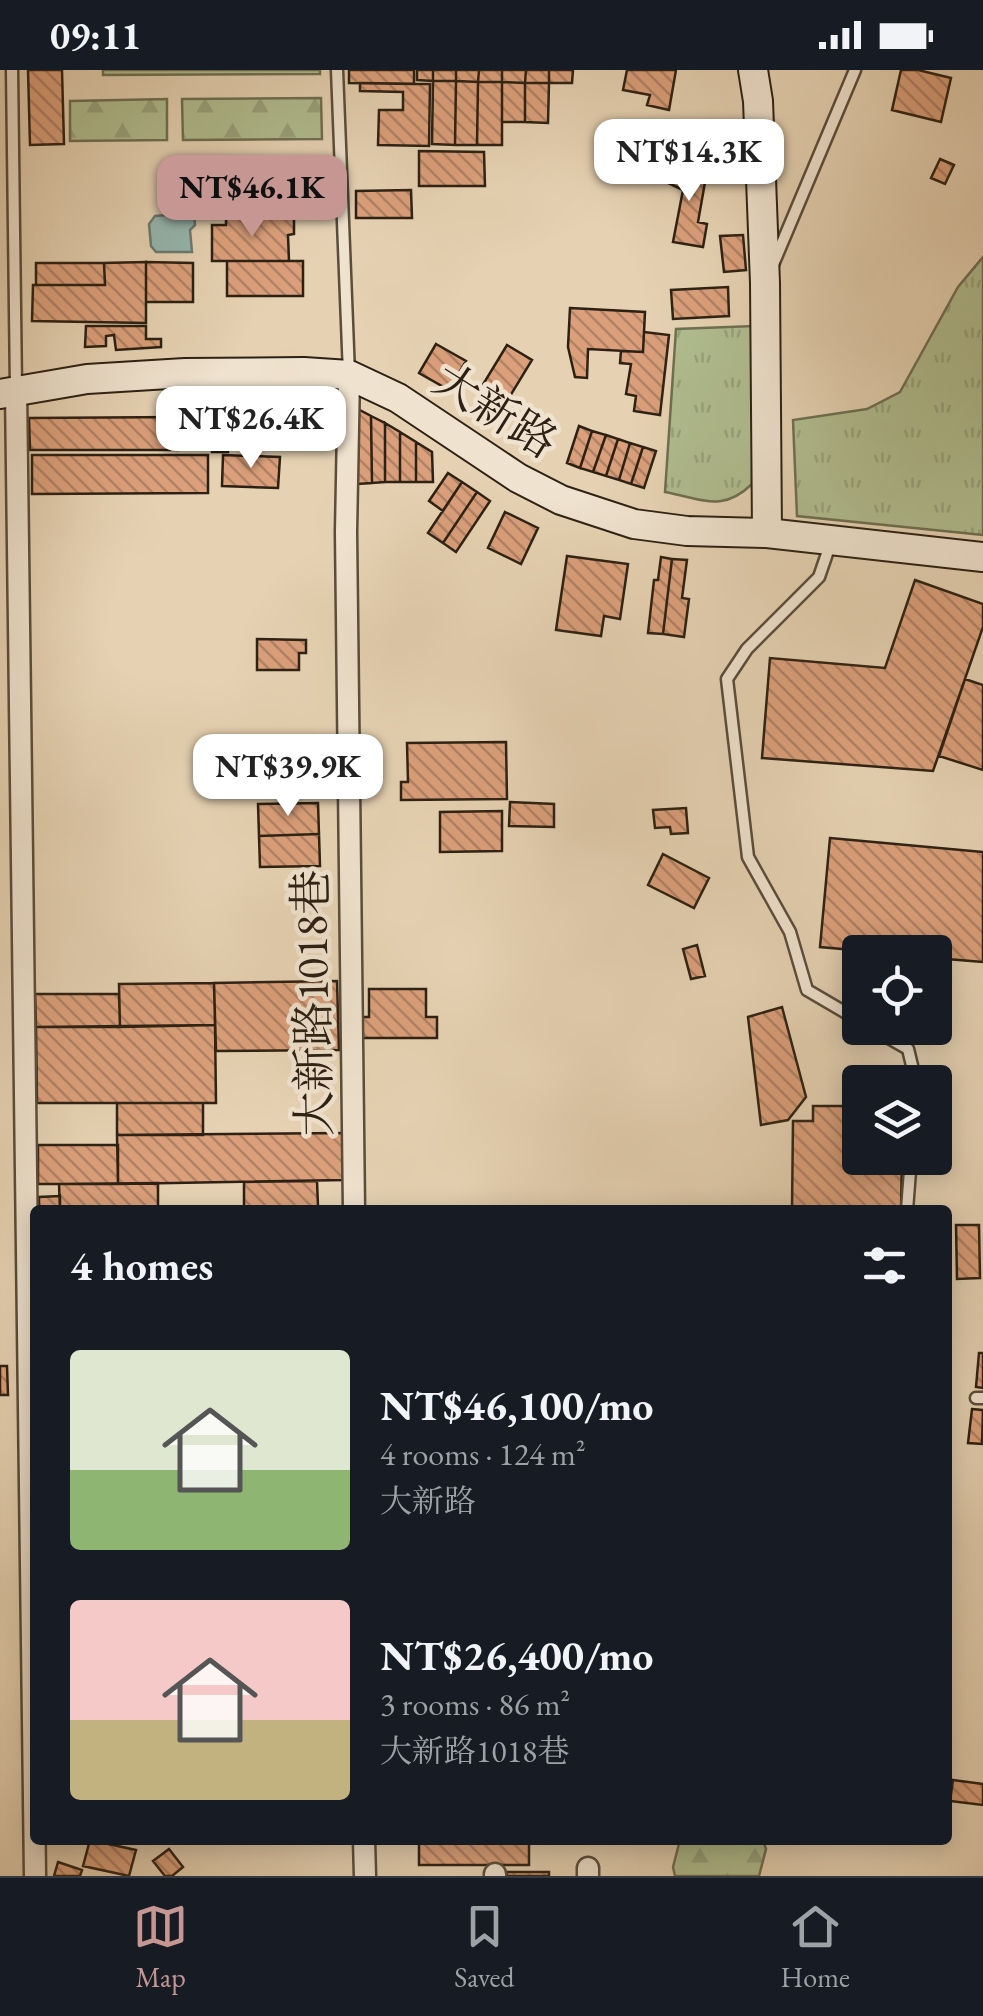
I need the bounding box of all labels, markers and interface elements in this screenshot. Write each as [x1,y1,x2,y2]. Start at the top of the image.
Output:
text: 09:11 [50,11,141,60]
pin: NT$14.3K [586,119,792,204]
text: NT$14.3K [616,130,762,172]
pin: NT$46.1K [149,155,355,240]
text: NT$46.1K [179,166,325,208]
street label: 大新路 [423,350,569,470]
pin: NT$26.4K [148,386,354,471]
text: NT$26.4K [178,397,324,439]
pin: NT$39.9K [185,734,391,819]
text: NT$39.9K [215,745,361,787]
street label: 大新路1018巷 [281,869,343,1137]
map controls [842,935,952,1175]
button: locate [842,935,952,1045]
button: layers [842,1065,952,1175]
text: 4 homes [70,1238,213,1293]
icon: filters [857,1238,912,1293]
text: NT$46,100/mo [380,1378,653,1433]
icon: home [150,1390,270,1510]
text: 4 rooms · 124 m² [380,1433,586,1475]
text: 大新路 [380,1480,476,1522]
text: NT$26,400/mo [380,1628,653,1683]
icon: home [150,1640,270,1760]
text: 3 rooms · 86 m² [380,1683,570,1725]
text: 大新路1018巷 [380,1730,569,1772]
tab: Map [133,1899,188,1995]
tab: Saved [454,1899,514,1995]
tab: Home [781,1899,850,1995]

